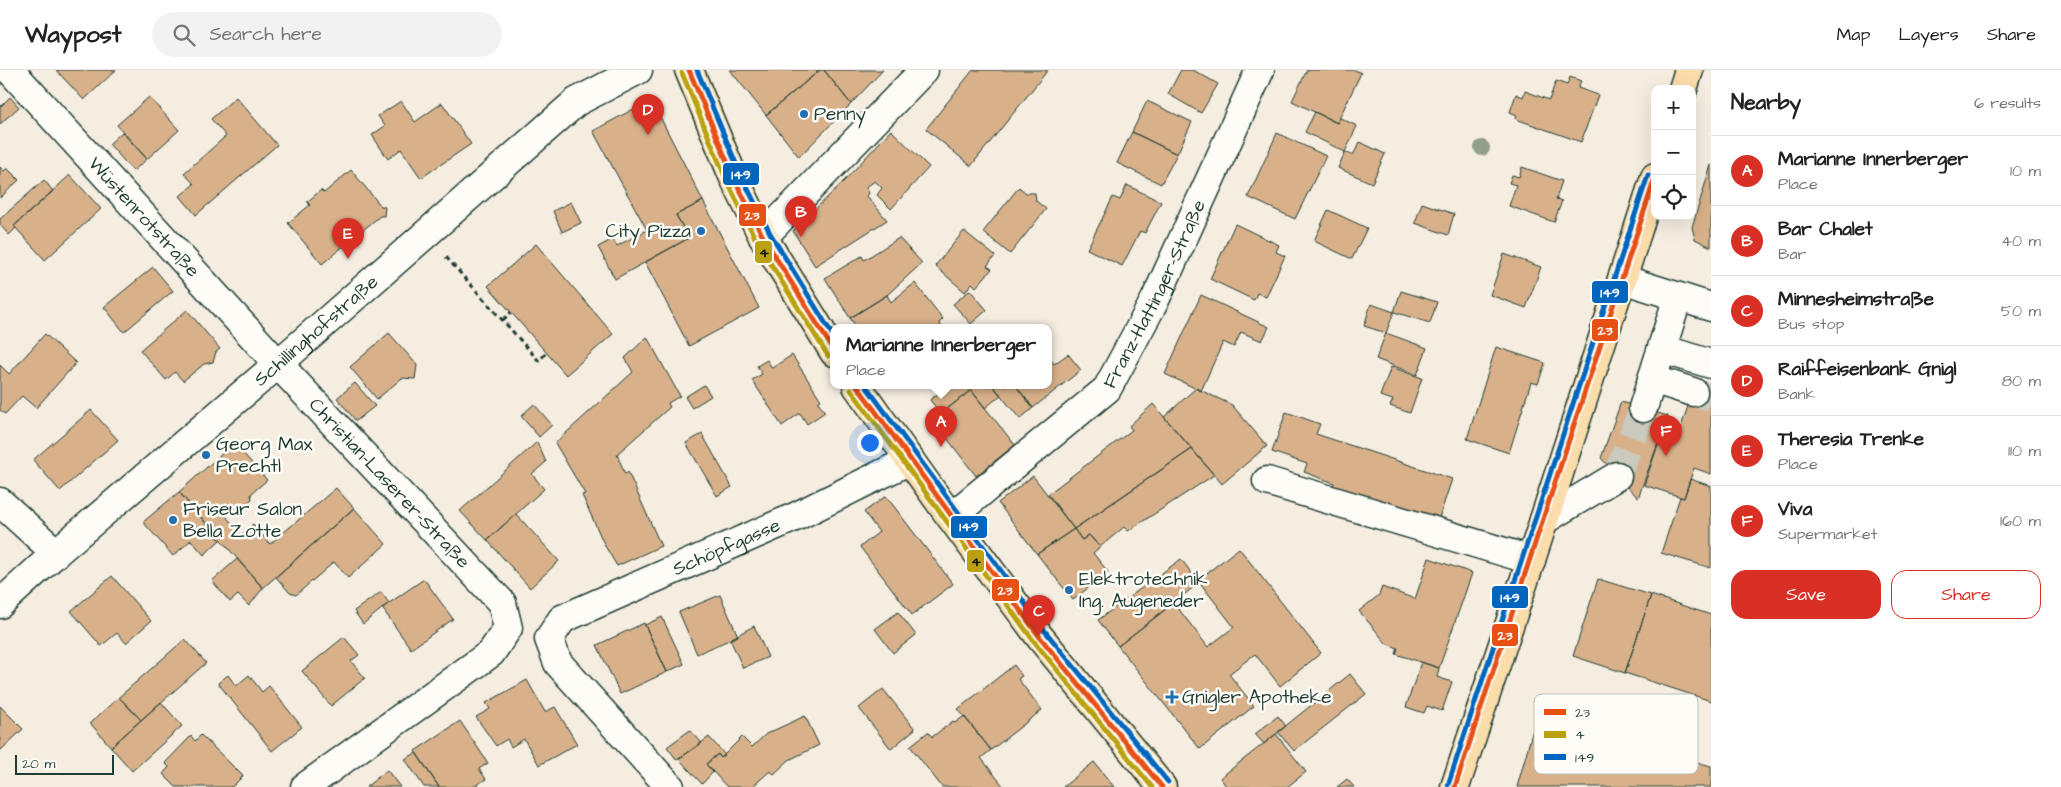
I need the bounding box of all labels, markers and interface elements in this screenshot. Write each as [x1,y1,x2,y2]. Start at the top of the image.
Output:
search box [152,12,502,57]
text: Waypost [25,18,122,52]
icon: search [170,21,198,49]
text: Search here [210,21,322,48]
text: Map [1836,22,1870,47]
text: Layers [1898,22,1959,47]
text: Share [1987,22,2036,47]
map controls [1651,85,1696,220]
button: + [1651,85,1696,130]
text: Nearby [1731,88,1801,117]
text: 6 results [1974,92,2041,114]
pin: D [632,94,664,135]
place label: Penny [814,101,866,129]
marker: Penny [798,108,810,120]
button: − [1651,130,1696,175]
text: Marianne Innerberger [1778,146,1968,173]
street label: Wüstenrotstraße [82,151,206,283]
text: A [1742,160,1752,182]
text: 10 m [2010,160,2041,182]
line badge: 149 [722,162,760,186]
text: 149 [731,165,751,185]
text: Place [1778,173,1818,195]
button: locate [1651,175,1696,220]
street label: Franz-Hattinger-Straße [1096,195,1212,393]
pin: B [785,196,817,237]
line badge: 23 [738,203,767,227]
text: 23 [743,206,760,226]
text: Bar Chalet [1778,216,1873,243]
pin: E [332,218,364,259]
place label: City Pizza [605,218,691,246]
marker: City Pizza [695,225,707,237]
text: B [1741,230,1753,252]
text: 40 m [2001,230,2041,252]
line badge: 4 [754,240,773,264]
text: 4 [759,243,769,263]
text: Bar [1778,243,1806,265]
street label: Schillinghofstraße [248,268,384,392]
line badge: 149 [1591,280,1629,304]
text: 149 [1600,283,1620,303]
text: Minnesheimstraße [1778,286,1934,313]
text: C [1741,300,1753,322]
text: 50 m [2001,300,2041,322]
text: Bus stop [1778,313,1844,335]
line badge: 23 [1591,318,1619,342]
text: 23 [1596,321,1613,341]
popup [830,324,1052,389]
text: Marianne Innerberger [846,332,1036,359]
text: Raiffeisenbank Gnigl [1778,356,1957,383]
text: Place [846,359,886,381]
text: D [1742,370,1752,392]
text: 80 m [2002,370,2041,392]
text: Bank [1778,383,1815,405]
street label: Christian-Laserer-Straße [303,392,476,574]
pin: A [925,406,957,447]
pin: F [1650,415,1682,456]
text: Theresia Trenke [1778,426,1924,453]
your location [857,430,883,456]
place label: Georg Max Prechtl [216,431,312,480]
text: E [1742,440,1752,462]
text: 110 m [2008,440,2041,462]
marker: Georg Max Prechtl [200,449,212,461]
text: Place [1778,453,1818,475]
place label: Friseur Salon Bella Zotte [183,496,302,545]
text: Viva [1778,496,1812,523]
text: F [1741,510,1753,532]
text: 160 m [2000,510,2041,532]
street label: Schöpfgasse [668,512,784,582]
marker: Friseur Salon Bella Zotte [167,514,179,526]
line badge: 149 [950,515,988,539]
text: 149 [959,517,979,537]
text: Supermarket [1778,523,1877,545]
line badge: 4 [966,549,985,573]
text: 4 [971,552,981,572]
place label: Elektrotechnik Ing. Augeneder [1079,566,1208,616]
button: Save [1731,570,1881,619]
button: Share [1891,570,2041,619]
line badge: 23 [991,578,1020,602]
text: 23 [996,581,1013,601]
marker: Elektrotechnik Ing. Augeneder [1063,584,1075,596]
line badge: 149 [1491,585,1529,609]
text: 149 [1500,588,1520,608]
pin: C [1023,595,1055,636]
line badge: 23 [1491,623,1519,647]
text: 23 [1496,626,1513,646]
place label: Gnigler Apotheke [1182,684,1331,712]
marker: Gnigler Apotheke [1166,691,1178,703]
legend [1534,694,1698,774]
text: 23 [1575,703,1590,723]
text: 4 [1575,725,1585,745]
text: 149 [1575,748,1594,768]
scale bar [15,752,114,775]
text: 20 m [22,754,55,774]

